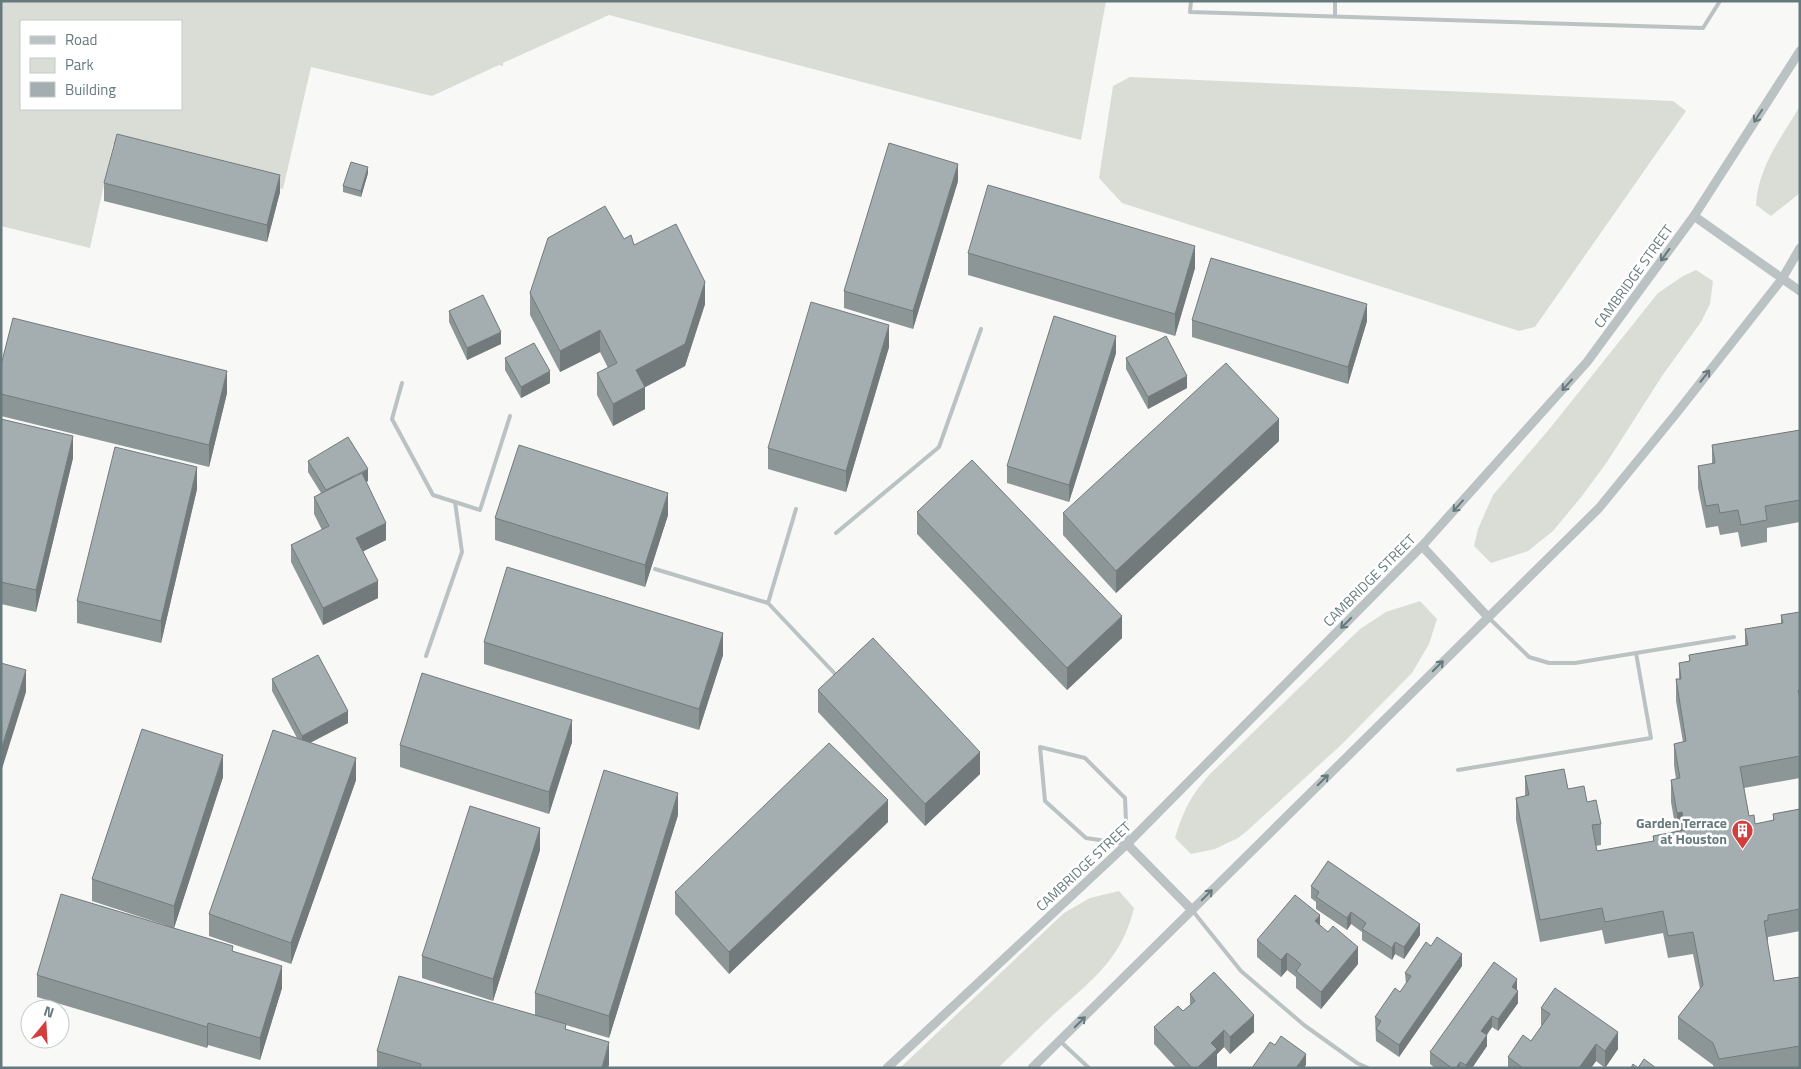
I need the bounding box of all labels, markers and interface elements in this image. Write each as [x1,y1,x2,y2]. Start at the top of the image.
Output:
legend [20,20,182,110]
text: Road [65,28,97,51]
text: Park [65,53,94,76]
text: Building [65,78,116,101]
one-way arrow [1752,109,1763,123]
street label: CAMBRIDGE STREET [1588,219,1678,332]
one-way arrow [1660,248,1670,262]
one-way arrow [1700,370,1711,383]
one-way arrow [1561,378,1573,391]
one-way arrow [1453,499,1464,512]
street label: CAMBRIDGE STREET [1318,529,1420,631]
one-way arrow [1340,617,1352,629]
one-way arrow [1432,659,1444,672]
one-way arrow [1316,774,1329,786]
place label: Garden Terrace at Houston [1636,812,1727,849]
street label: CAMBRIDGE STREET [1031,816,1136,916]
building icon: Garden Terrace at Houston [1731,818,1755,849]
one-way arrow [1201,889,1214,901]
north arrow [20,999,70,1049]
text: N [41,1000,57,1023]
one-way arrow [1073,1016,1086,1028]

